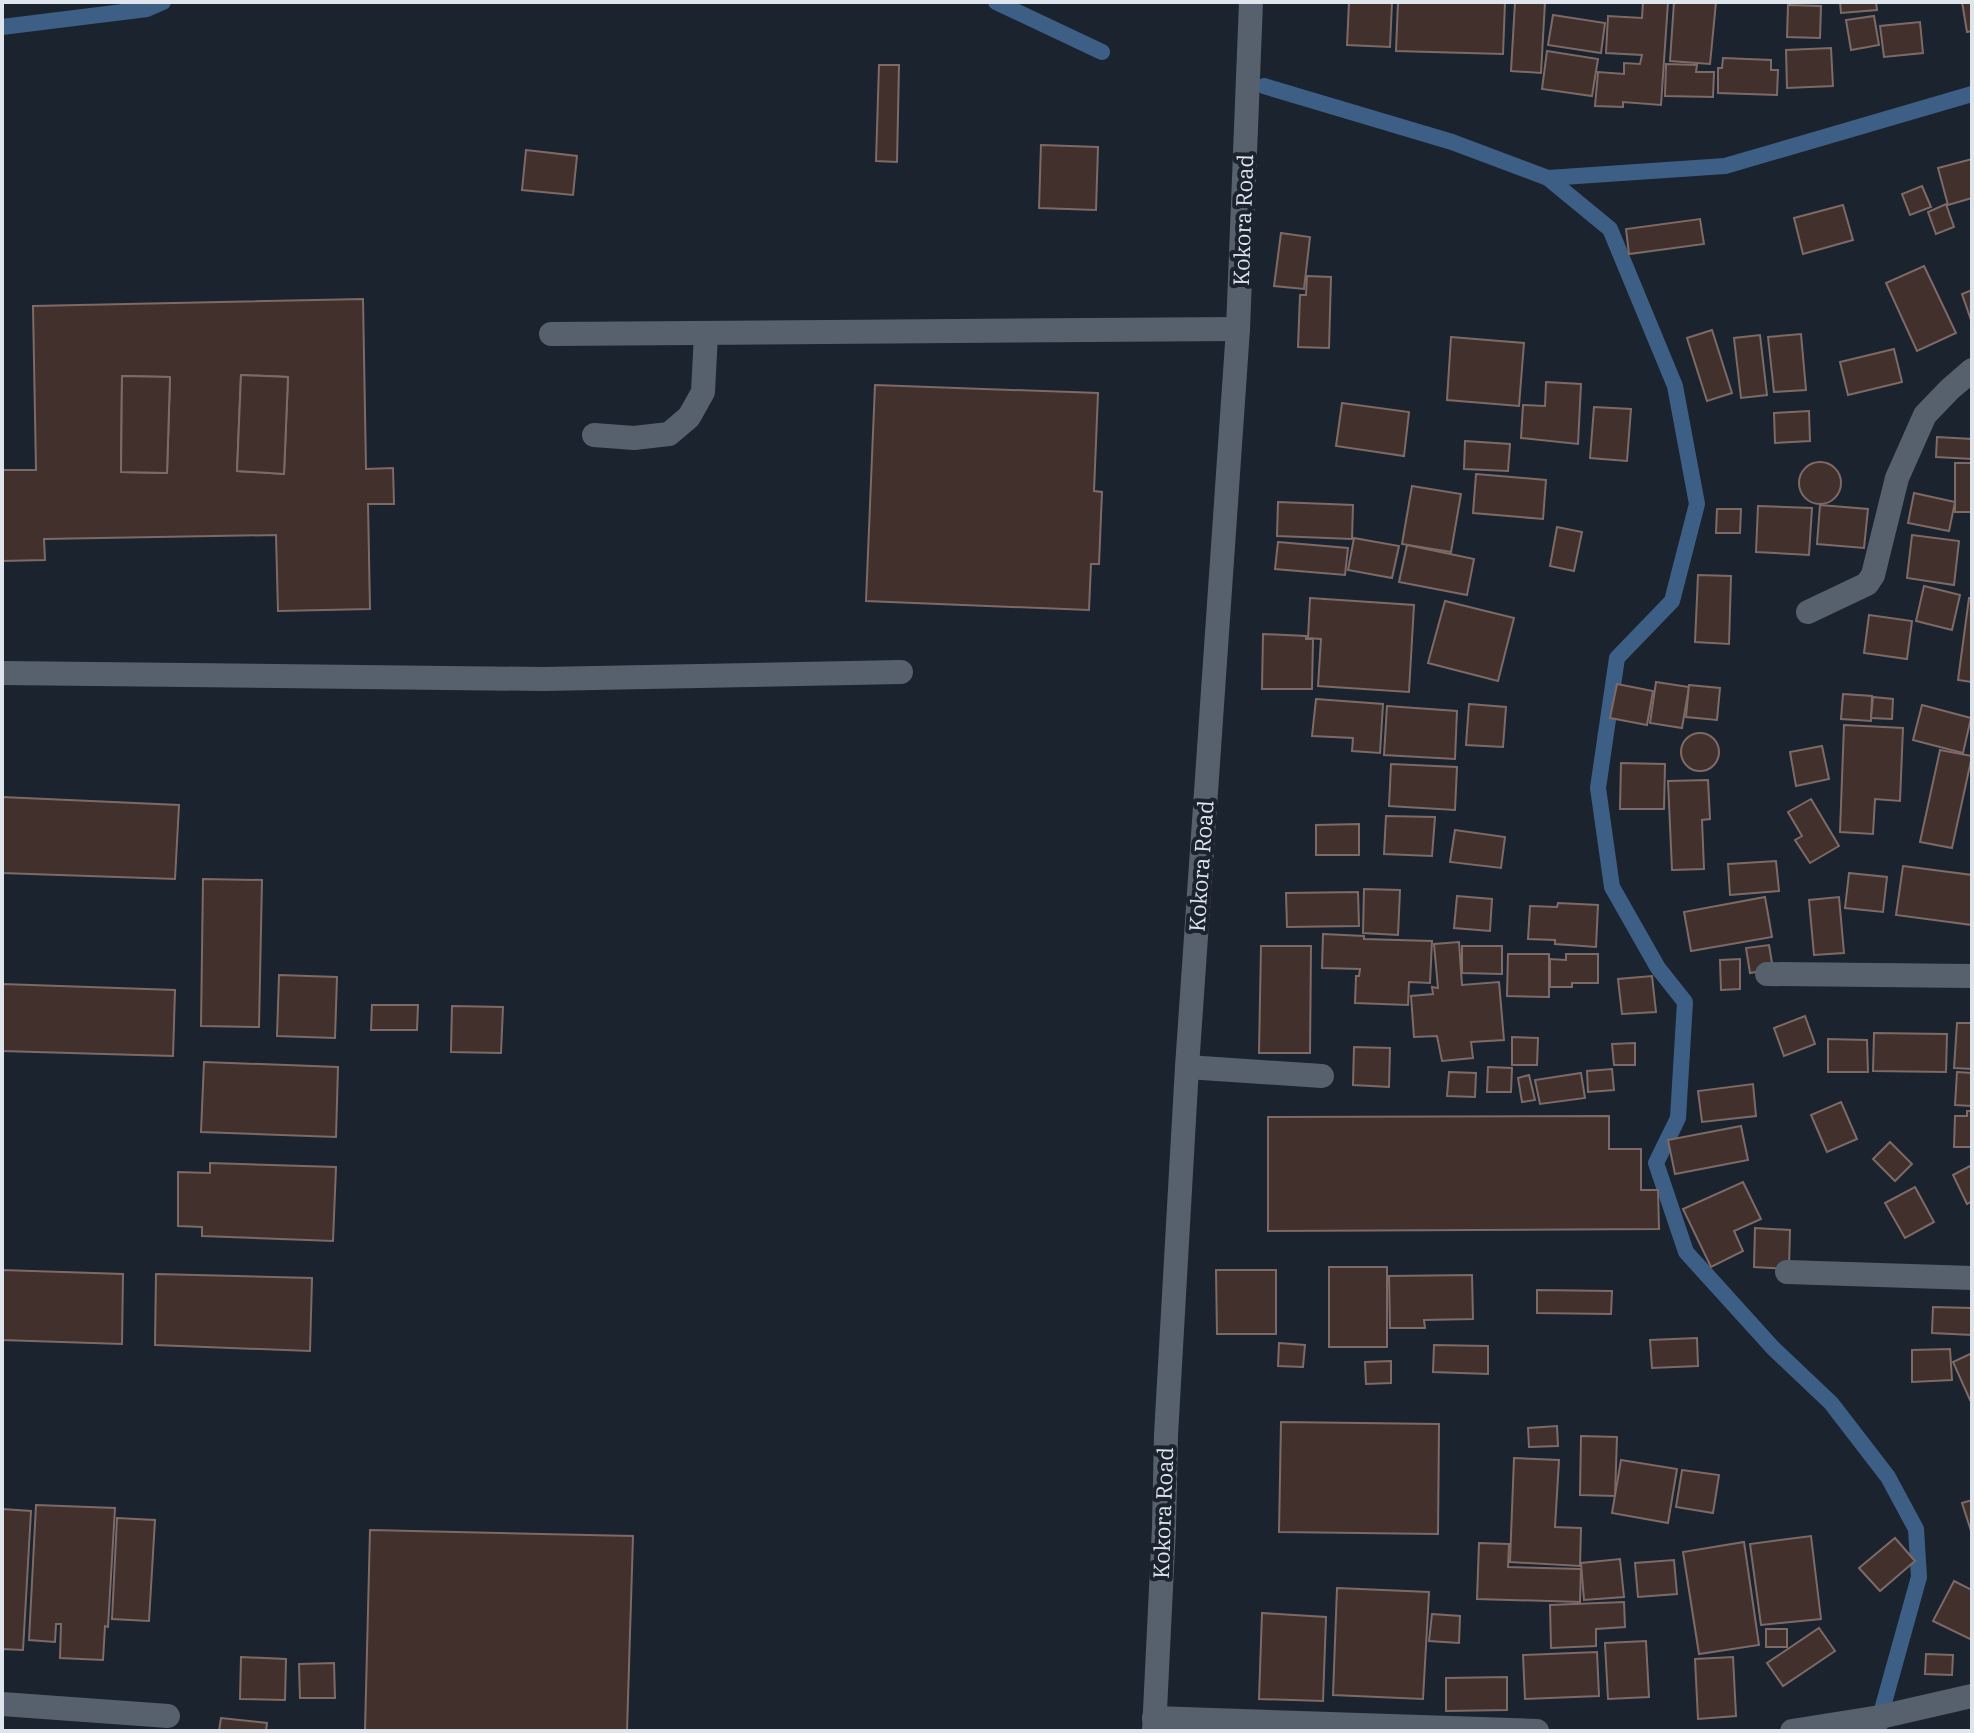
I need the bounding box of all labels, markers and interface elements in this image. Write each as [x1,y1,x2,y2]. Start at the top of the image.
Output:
street label: Kokora Road [1226,154,1259,286]
street label: Kokora Road [1181,799,1220,933]
street label: Kokora Road [1146,1447,1179,1579]

